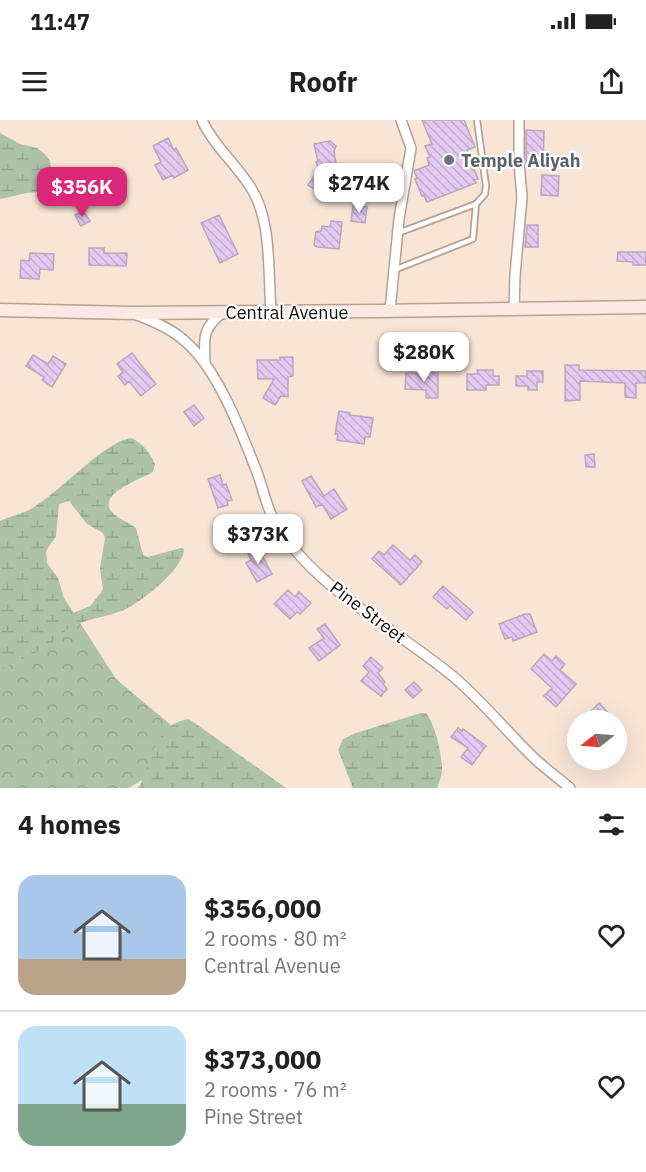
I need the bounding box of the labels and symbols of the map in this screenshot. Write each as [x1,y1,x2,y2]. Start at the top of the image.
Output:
place label: Temple Aliyah [461,149,581,172]
marker: Temple Aliyah [442,153,456,167]
pin: $274K [317,163,401,214]
pin: $356K [40,167,124,218]
street label: Central Avenue [226,301,349,324]
pin: $280K [382,332,466,383]
pin: $373K [216,514,300,565]
street label: Pine Street [325,576,411,648]
north arrow [567,710,627,770]

